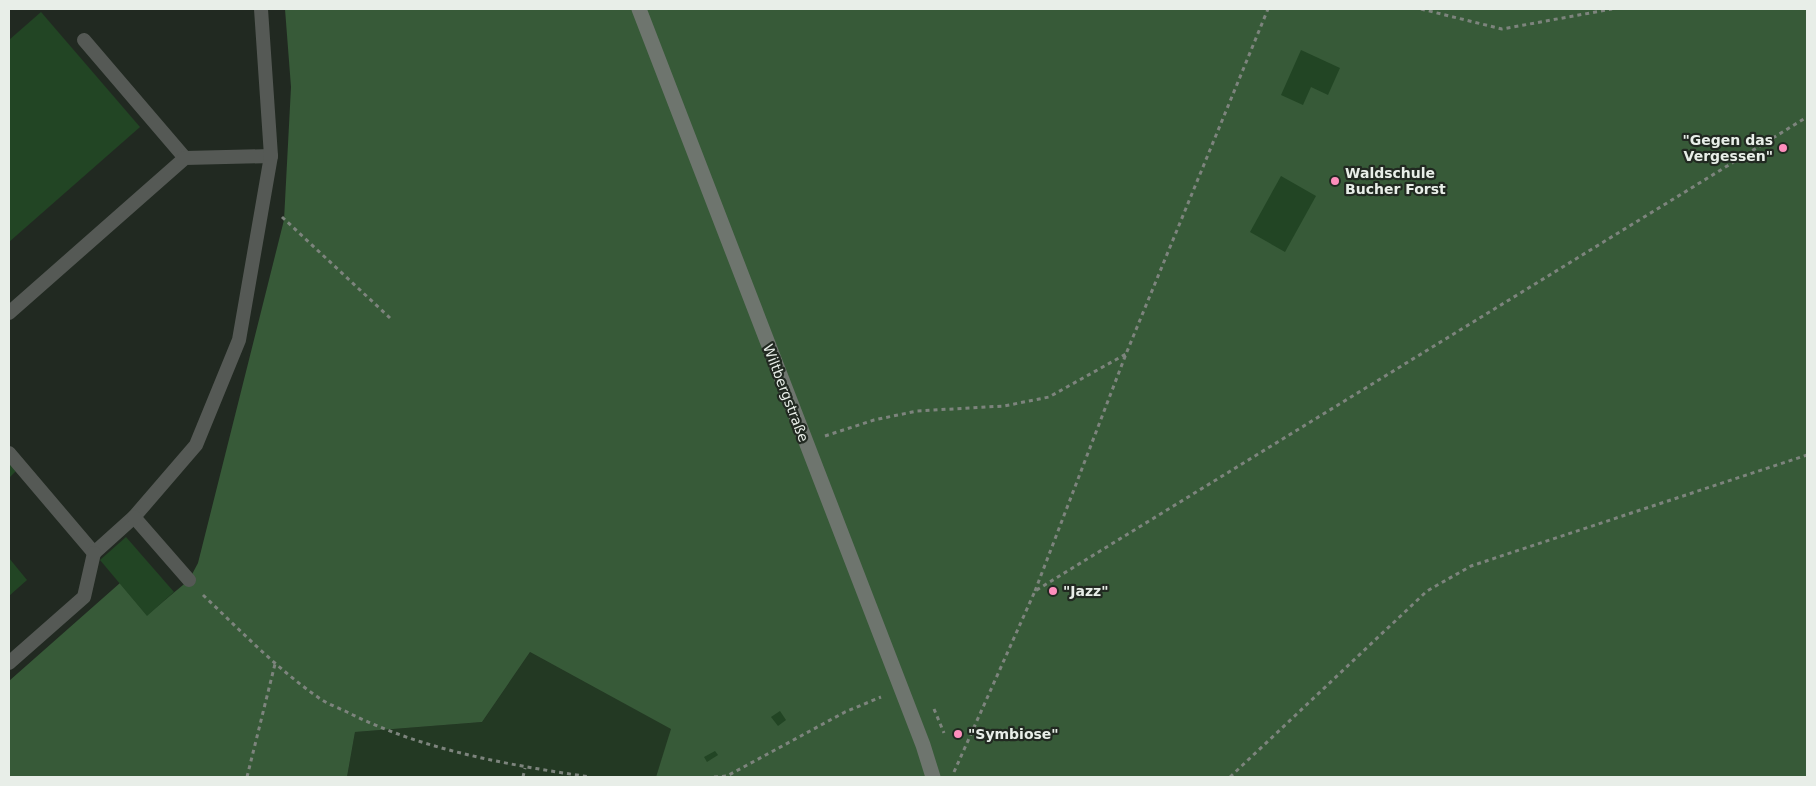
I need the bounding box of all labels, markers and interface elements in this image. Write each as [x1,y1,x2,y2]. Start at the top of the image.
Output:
place label: "Gegen das Vergessen" [1683,132,1773,164]
marker: "Gegen das Vergessen" [1777,142,1789,154]
place label: Waldschule Bucher Forst [1345,165,1446,197]
marker: Waldschule Bucher Forst [1329,175,1341,187]
street label: Wiltbergstraße [760,342,812,444]
place label: "Jazz" [1063,583,1109,599]
marker: "Jazz" [1047,585,1059,597]
place label: "Symbiose" [968,726,1059,742]
marker: "Symbiose" [952,728,964,740]

